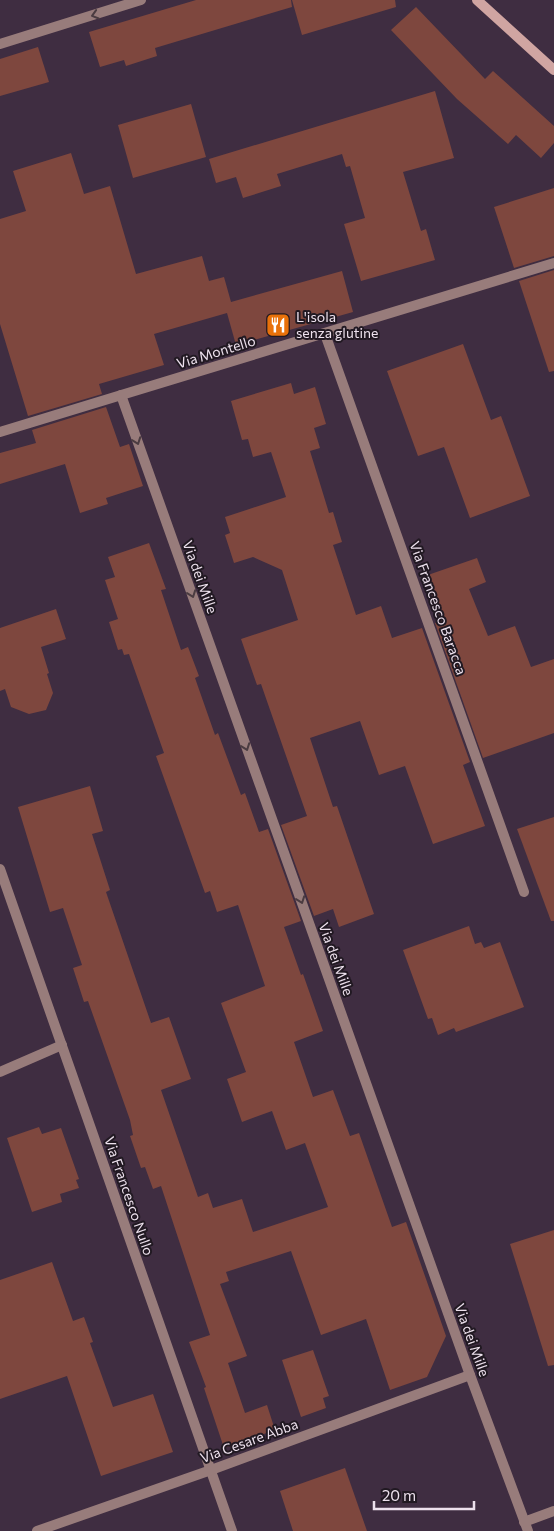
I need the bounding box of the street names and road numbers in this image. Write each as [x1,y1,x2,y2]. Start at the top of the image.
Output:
street label: Via Montello [174,331,257,372]
street label: Via dei Mille [179,538,222,616]
street label: Via Francesco Baracca [406,539,471,677]
street label: Via dei Mille [315,920,358,998]
street label: Via Francesco Nullo [101,1134,158,1257]
street label: Via dei Mille [451,1301,494,1379]
street label: Via Cesare Abba [198,1415,300,1466]

